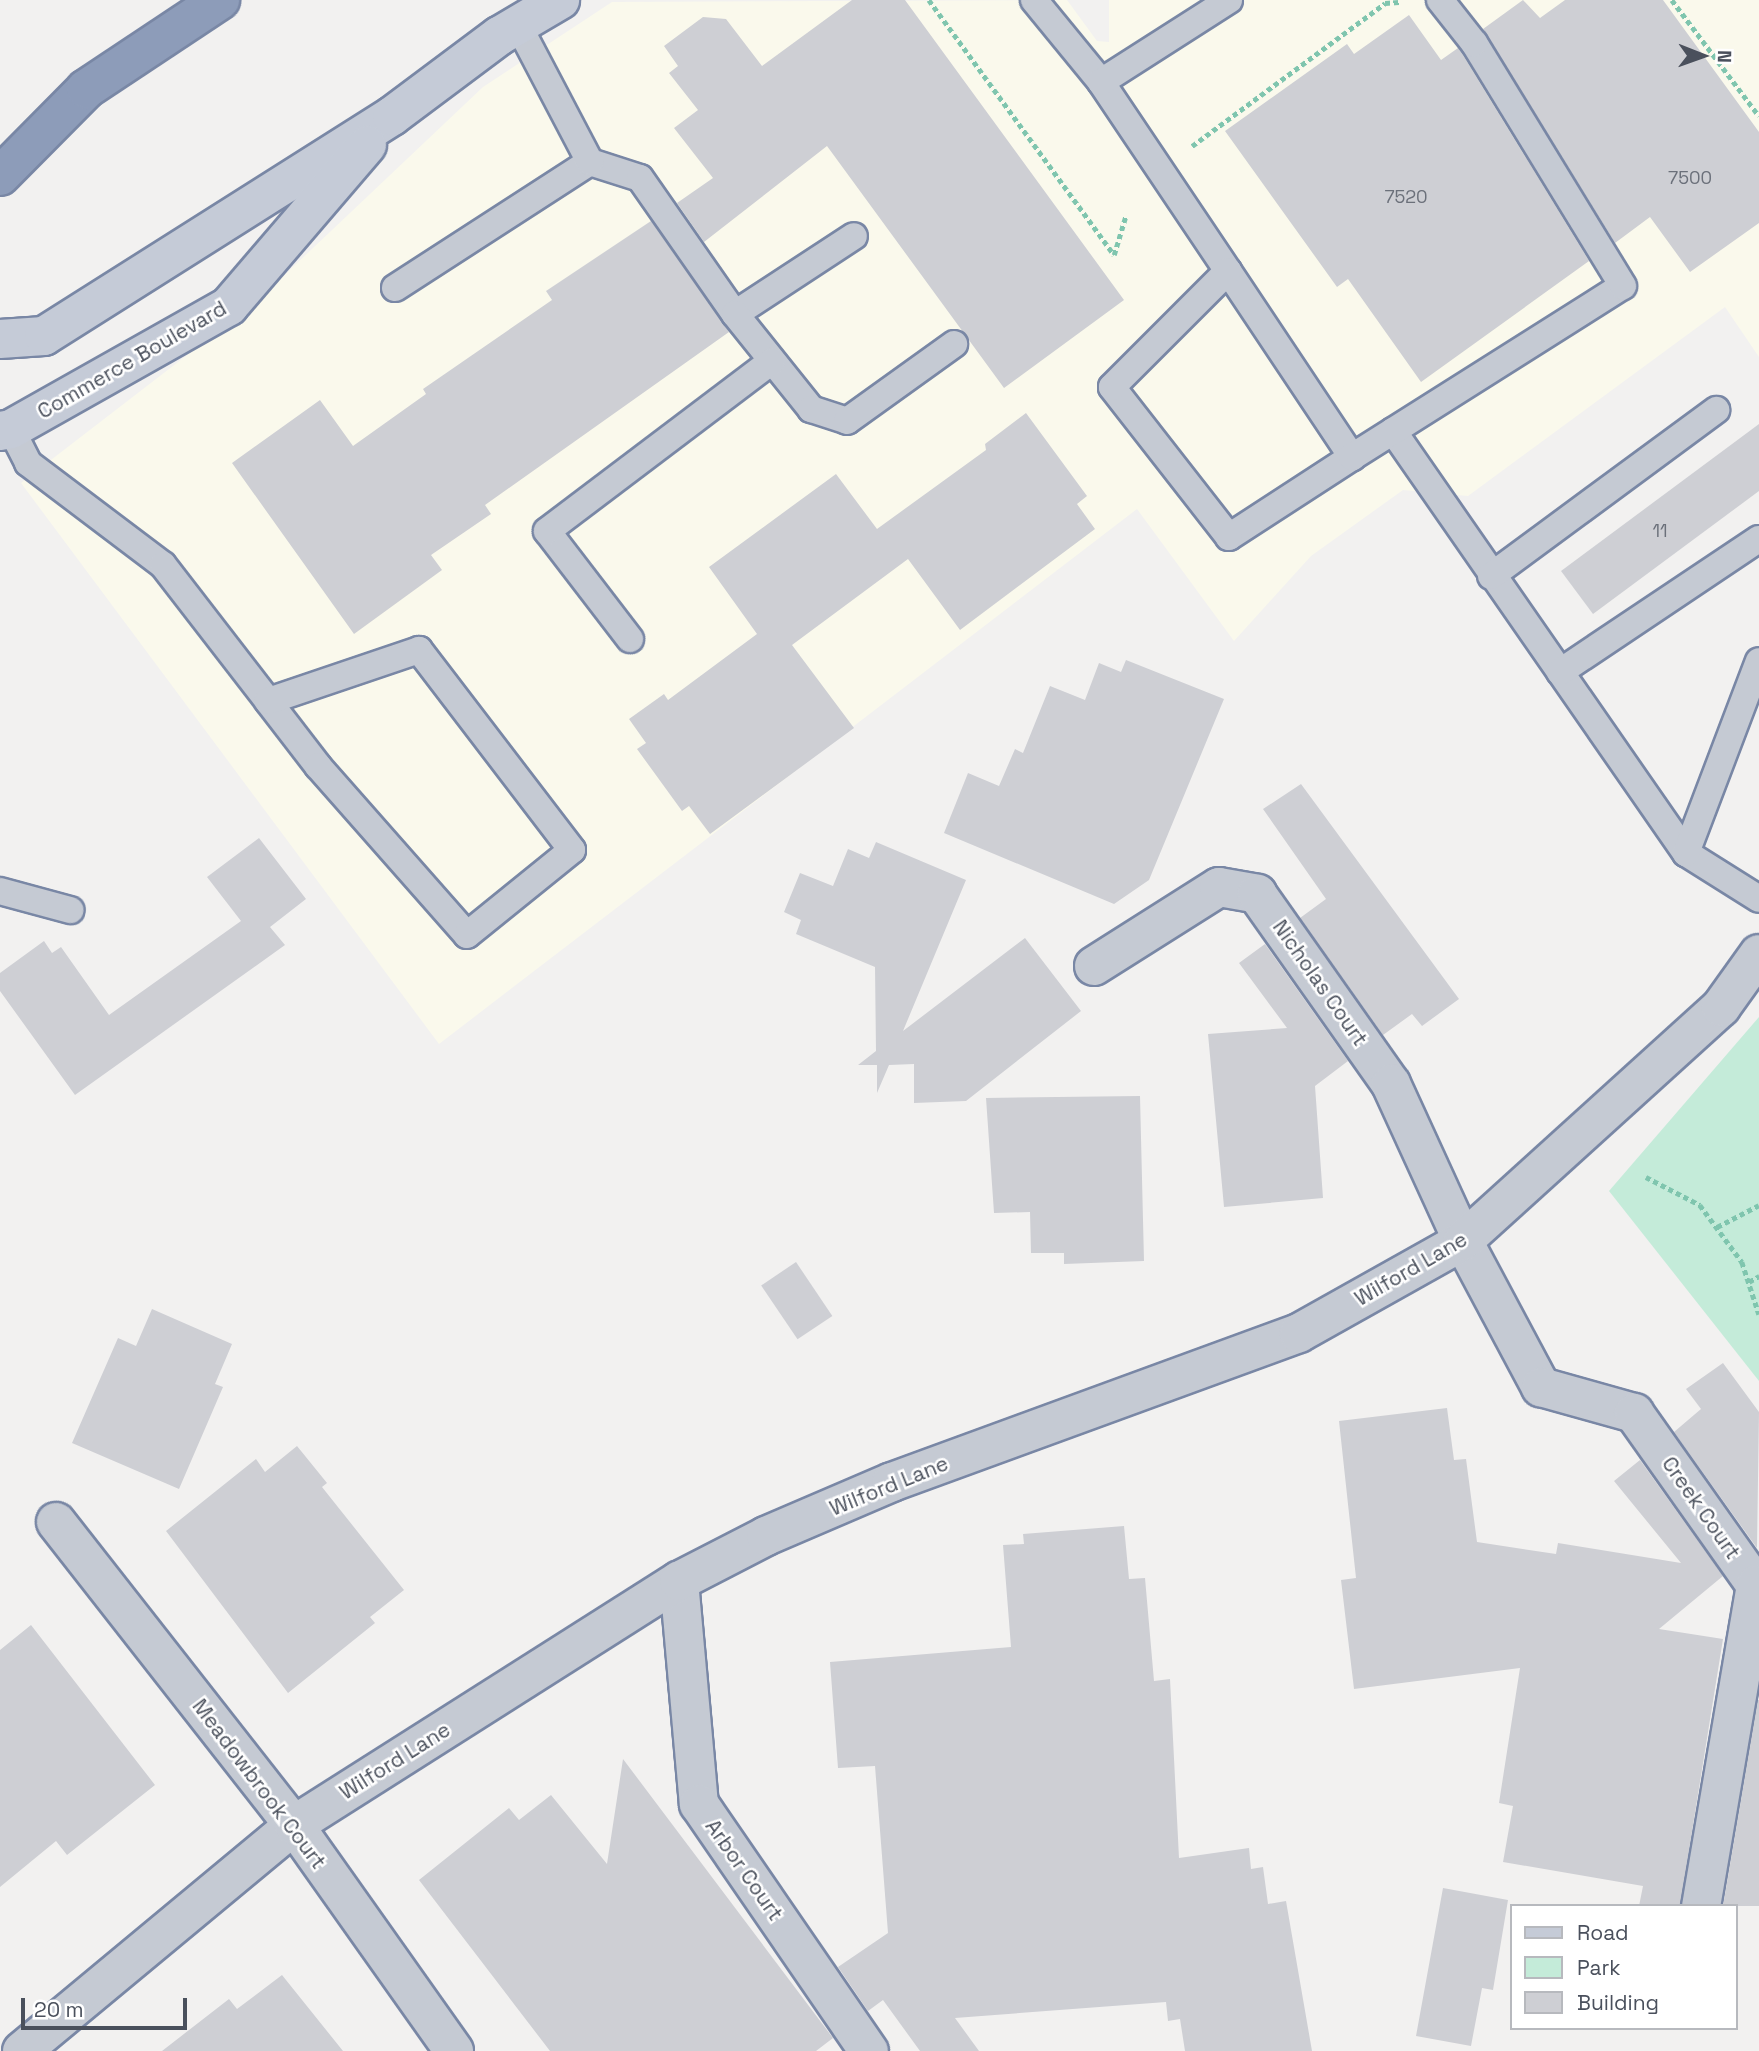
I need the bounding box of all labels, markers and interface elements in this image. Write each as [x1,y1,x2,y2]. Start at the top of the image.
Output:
north arrow [1668,21,1738,91]
text: N [1712,50,1737,63]
house number: 7500 [1668,167,1712,189]
house number: 7520 [1384,186,1428,208]
street label: Commerce Boulevard [33,296,231,424]
house number: 11 [1652,520,1668,542]
street label: Nicholas Court [1267,915,1373,1051]
street label: Wilford Lane [1350,1227,1472,1311]
street label: Wilford Lane [826,1451,952,1521]
street label: Creek Court [1656,1452,1746,1564]
street label: Meadowbrook Court [187,1694,331,1874]
street label: Wilford Lane [335,1717,455,1805]
street label: Arbor Court [700,1815,788,1925]
legend [1510,1904,1738,2030]
text: Road [1577,1919,1629,1946]
text: Park [1577,1954,1621,1981]
scale bar [24,1984,191,2028]
text: Building [1577,1989,1659,2016]
text: 20 m [34,1996,84,2023]

